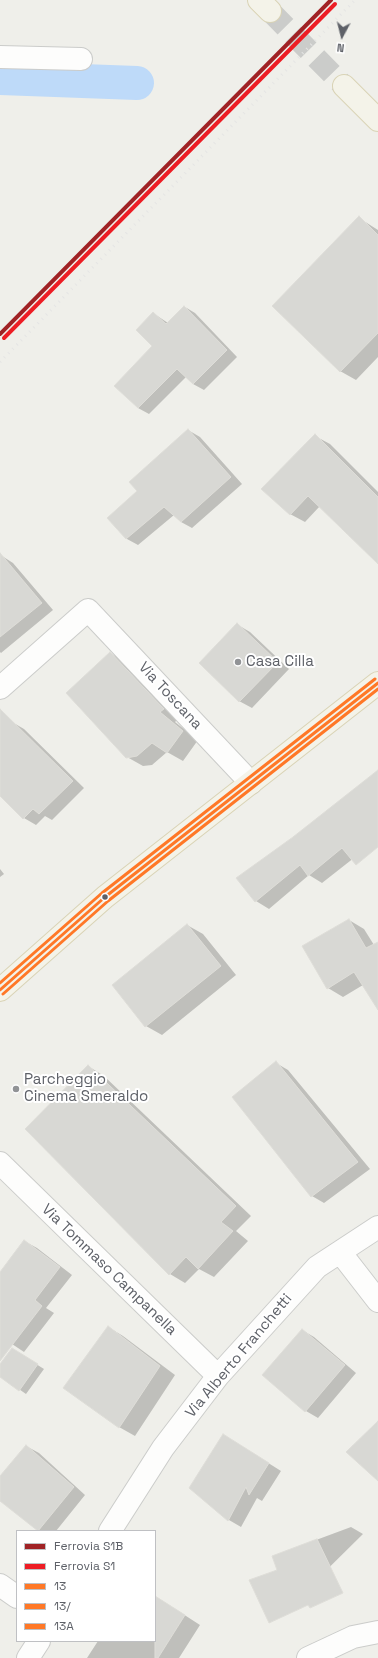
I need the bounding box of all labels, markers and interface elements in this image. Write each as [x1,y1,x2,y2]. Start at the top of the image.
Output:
north arrow [322,16,362,56]
text: N [336,41,345,55]
place label: Casa Cilla [246,653,314,671]
marker: Casa Cilla [233,657,243,667]
street label: Via Toscana [134,659,206,733]
unlabelled marker [100,892,110,902]
place label: Parcheggio Cinema Smeraldo [24,1071,148,1106]
marker: Parcheggio Cinema Smeraldo [11,1084,21,1094]
street label: Via Tommaso Campanella [38,1201,180,1339]
street label: Via Alberto Franchetti [182,1290,296,1422]
legend [16,1530,156,1642]
text: Ferrovia S1B [54,1538,123,1554]
text: Ferrovia S1 [54,1558,115,1574]
text: 13 [54,1578,66,1594]
text: 13/ [54,1598,71,1614]
text: 13A [54,1618,74,1634]

